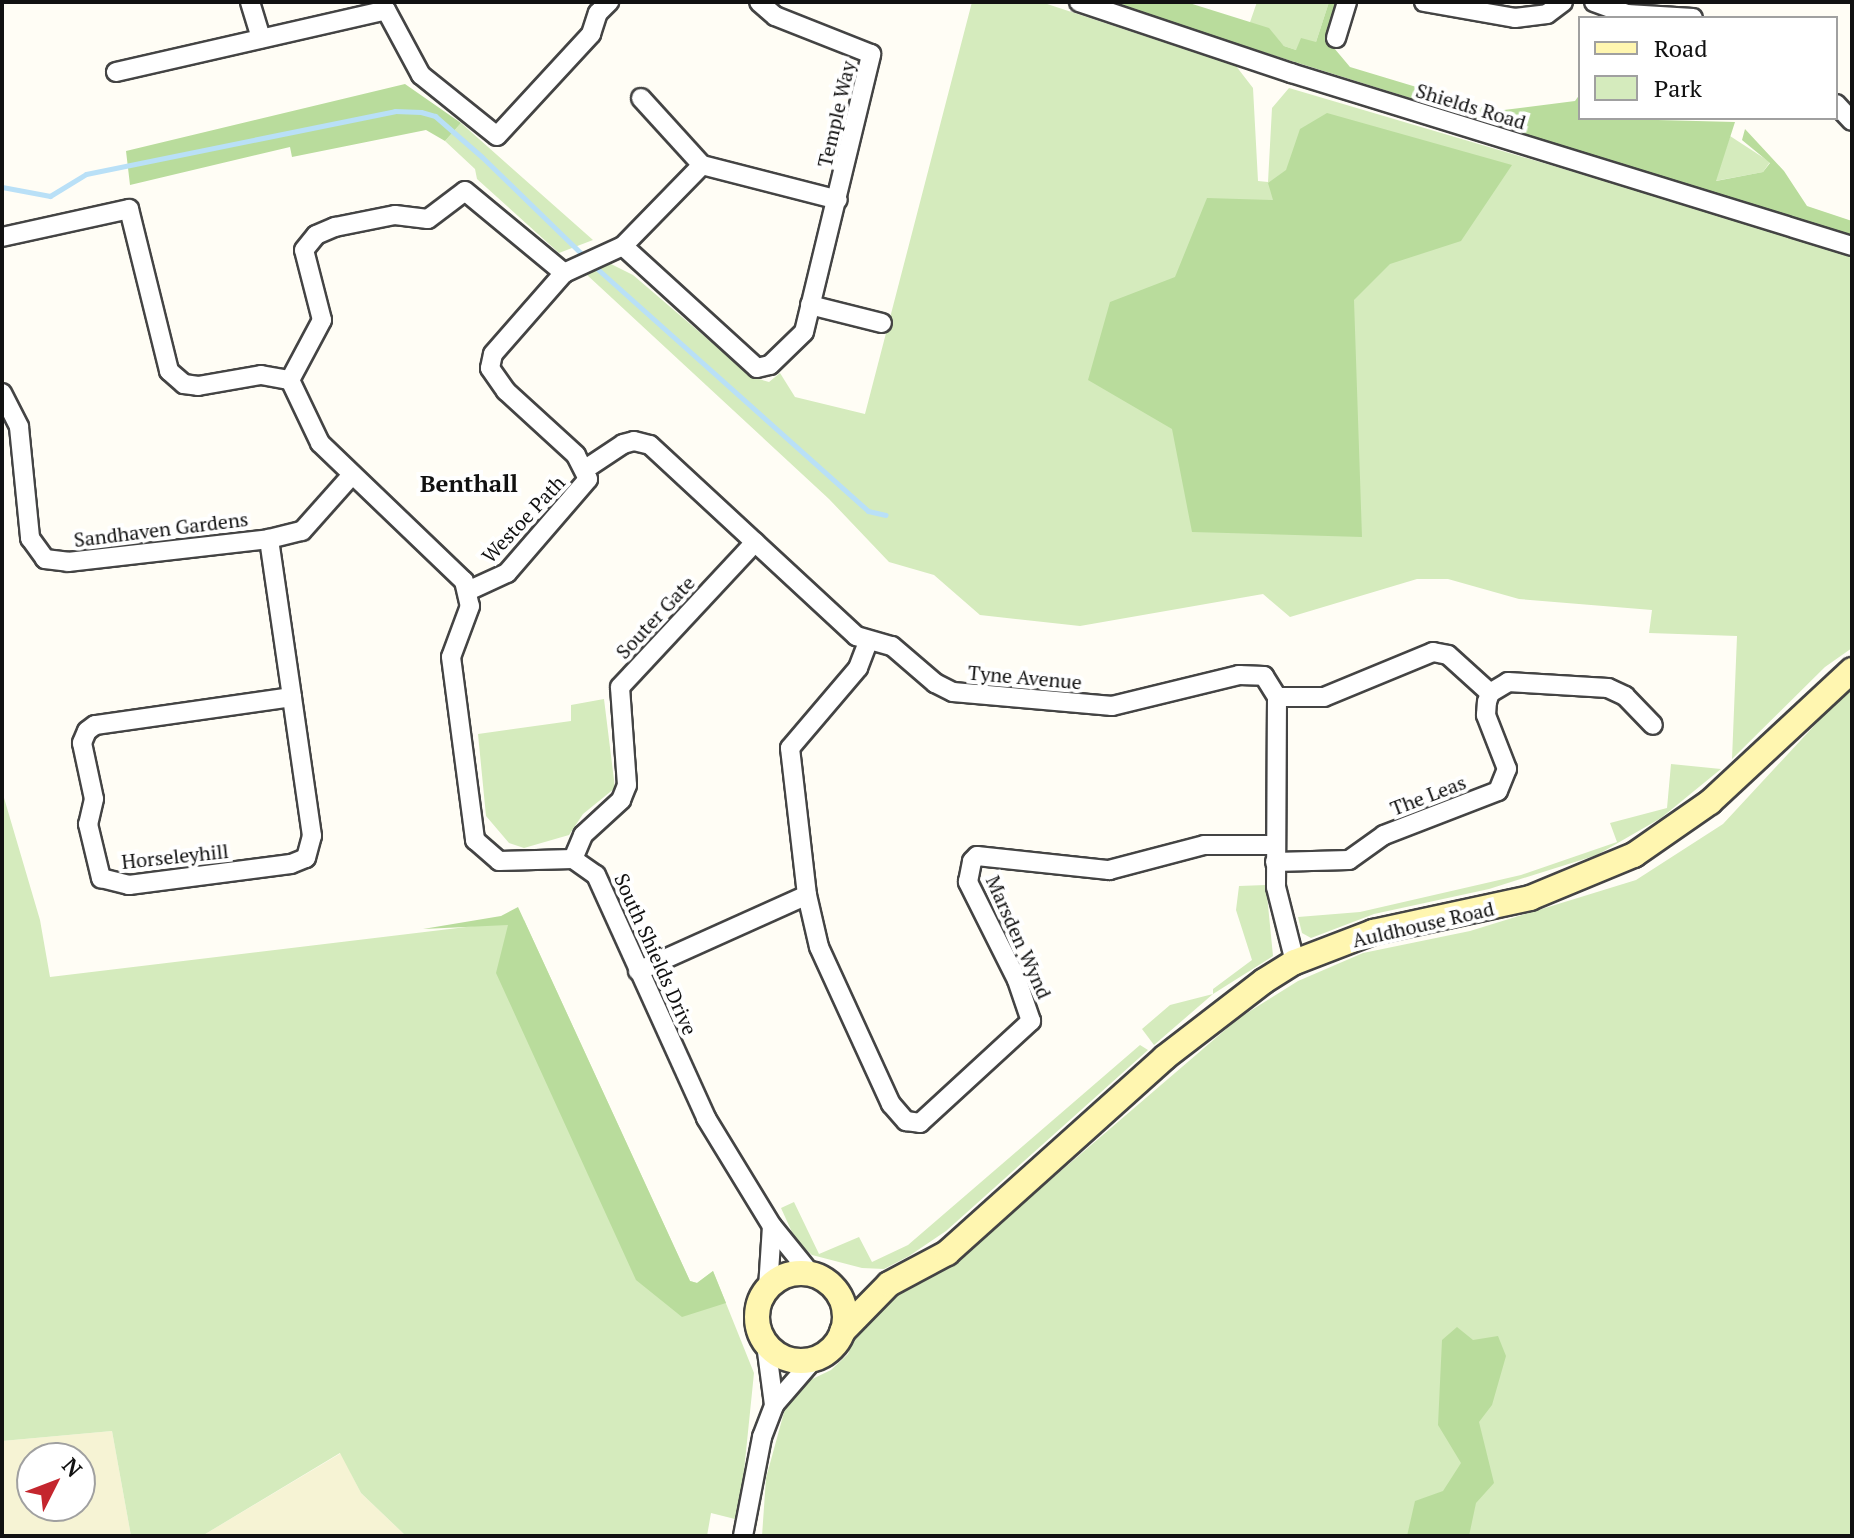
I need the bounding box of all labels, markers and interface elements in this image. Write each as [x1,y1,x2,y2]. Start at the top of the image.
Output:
legend [1578,16,1838,120]
text: Road [1654,32,1708,64]
street label: Temple Way [812,59,860,169]
text: Park [1654,72,1702,104]
street label: Shields Road [1413,78,1529,134]
district label: Benthall [420,470,518,498]
street label: Westoe Path [476,470,570,568]
street label: Sandhaven Gardens [72,506,250,552]
street label: Souter Gate [611,571,699,663]
street label: Tyne Avenue [967,660,1083,694]
street label: The Leas [1387,770,1469,820]
street label: Horseleyhill [120,838,230,874]
street label: South Shields Drive [610,870,702,1038]
street label: Marsden Wynd [981,872,1057,1002]
street label: Auldhouse Road [1350,896,1496,952]
north arrow [16,1442,96,1522]
text: N [56,1451,89,1483]

